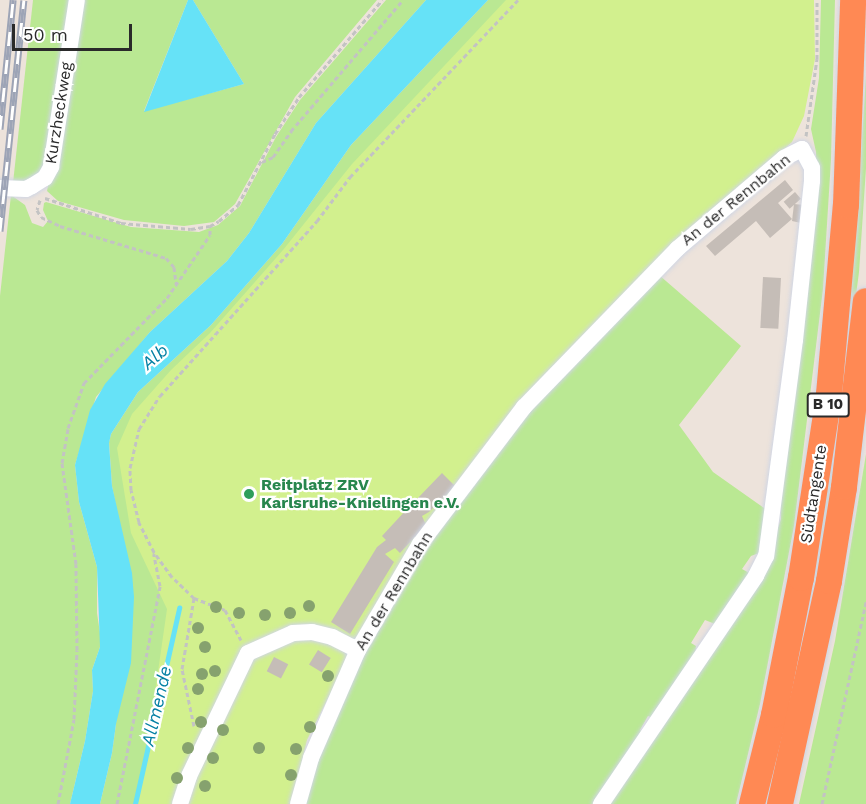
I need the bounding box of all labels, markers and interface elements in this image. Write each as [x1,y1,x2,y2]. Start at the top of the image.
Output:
scale bar [15,12,135,50]
text: 50 m [23,24,68,45]
street label: Kurzheckweg [41,61,77,165]
street label: An der Rennbahn [677,150,795,250]
water label: Alb [137,340,173,374]
road number: B 10 [806,393,850,417]
street label: Südtangente [797,444,831,544]
place label: Reitplatz ZRV Karlsruhe-Knielingen e.V. [261,475,460,513]
marker: Reitplatz ZRV Karlsruhe-Knielingen e.V. [242,487,256,501]
street label: An der Rennbahn [351,528,437,654]
water label: Allmende [137,664,177,748]

